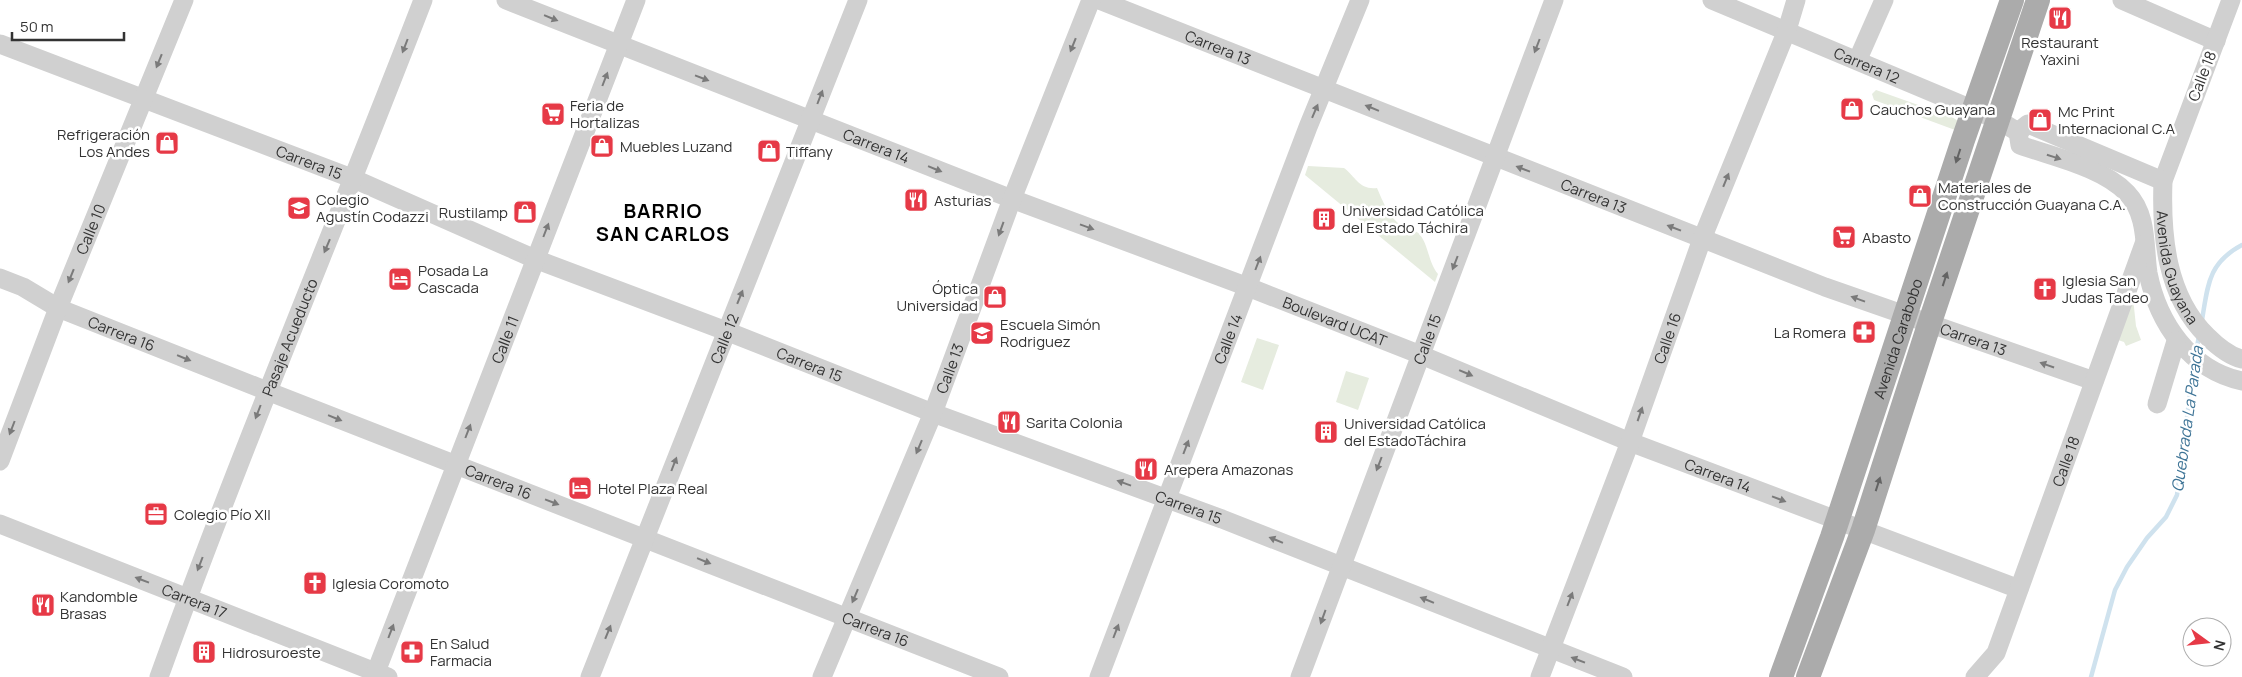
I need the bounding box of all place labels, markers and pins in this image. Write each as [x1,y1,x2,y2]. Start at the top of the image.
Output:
restaurant icon: Restaurant Yaxini [2047,5,2073,31]
place label: Restaurant Yaxini [2021,32,2099,70]
place label: Feria de Hortalizas [570,95,640,133]
shop icon: Cauchos Guayana [1839,96,1865,122]
place label: Cauchos Guayana [1870,99,1995,120]
supermarket icon: Feria de Hortalizas [540,101,566,127]
place label: Mc Print Internacional C.A [2058,101,2176,139]
shop icon: Mc Print Internacional C.A [2027,107,2053,133]
place label: Refrigeración Los Andes [57,124,150,162]
shop icon: Refrigeración Los Andes [154,130,180,156]
shop icon: Muebles Luzand [589,133,615,159]
place label: Muebles Luzand [620,136,732,157]
shop icon: Tiffany [756,138,782,164]
place label: Tiffany [786,141,833,162]
place label: Materiales de Construcción Guayana C.A. [1938,177,2126,215]
shop icon: Materiales de Construcción Guayana C.A. [1907,183,1933,209]
restaurant icon: Asturias [903,187,929,213]
place label: Colegio Agustín Codazzi [316,189,429,227]
place label: Asturias [934,190,992,211]
school or university icon: Colegio Agustín Codazzi [286,195,312,221]
shop icon: Rustilamp [512,199,538,225]
place label: Universidad Católica del Estado Táchira [1342,200,1484,238]
place label: Rustilamp [439,202,508,223]
building icon: Universidad Católica del Estado Táchira [1311,206,1337,232]
supermarket icon: Abasto [1831,224,1857,250]
place label: Abasto [1862,227,1911,248]
place label: Posada La Cascada [418,260,488,298]
hotel icon: Posada La Cascada [387,266,413,292]
place label: Iglesia San Judas Tadeo [2062,270,2149,308]
church icon: Iglesia San Judas Tadeo [2032,276,2058,302]
place label: Óptica Universidad [896,278,978,316]
shop icon: Óptica Universidad [982,284,1008,310]
place label: Escuela Simón Rodriguez [1000,314,1101,352]
pharmacy icon: La Romera [1851,319,1877,345]
school or university icon: Escuela Simón Rodriguez [969,320,995,346]
place label: La Romera [1774,322,1846,343]
restaurant icon: Sarita Colonia [996,409,1022,435]
place label: Sarita Colonia [1026,412,1123,433]
place label: Universidad Católica del EstadoTáchira [1344,413,1486,451]
building icon: Universidad Católica del EstadoTáchira [1313,419,1339,445]
restaurant icon: Arepera Amazonas [1133,456,1159,482]
place label: Arepera Amazonas [1164,459,1293,480]
hotel icon: Hotel Plaza Real [567,475,593,501]
place label: Hotel Plaza Real [598,478,708,499]
office icon: Colegio Pío XII [143,501,169,527]
place label: Colegio Pío XII [174,504,271,525]
church icon: Iglesia Coromoto [302,570,328,596]
place label: Iglesia Coromoto [332,573,449,594]
place label: Kandomble Brasas [60,586,138,624]
restaurant icon: Kandomble Brasas [30,592,56,618]
place label: En Salud Farmacia [430,633,492,671]
building icon: Hidrosuroeste [191,639,217,665]
pharmacy icon: En Salud Farmacia [399,639,425,665]
place label: Hidrosuroeste [222,642,321,663]

